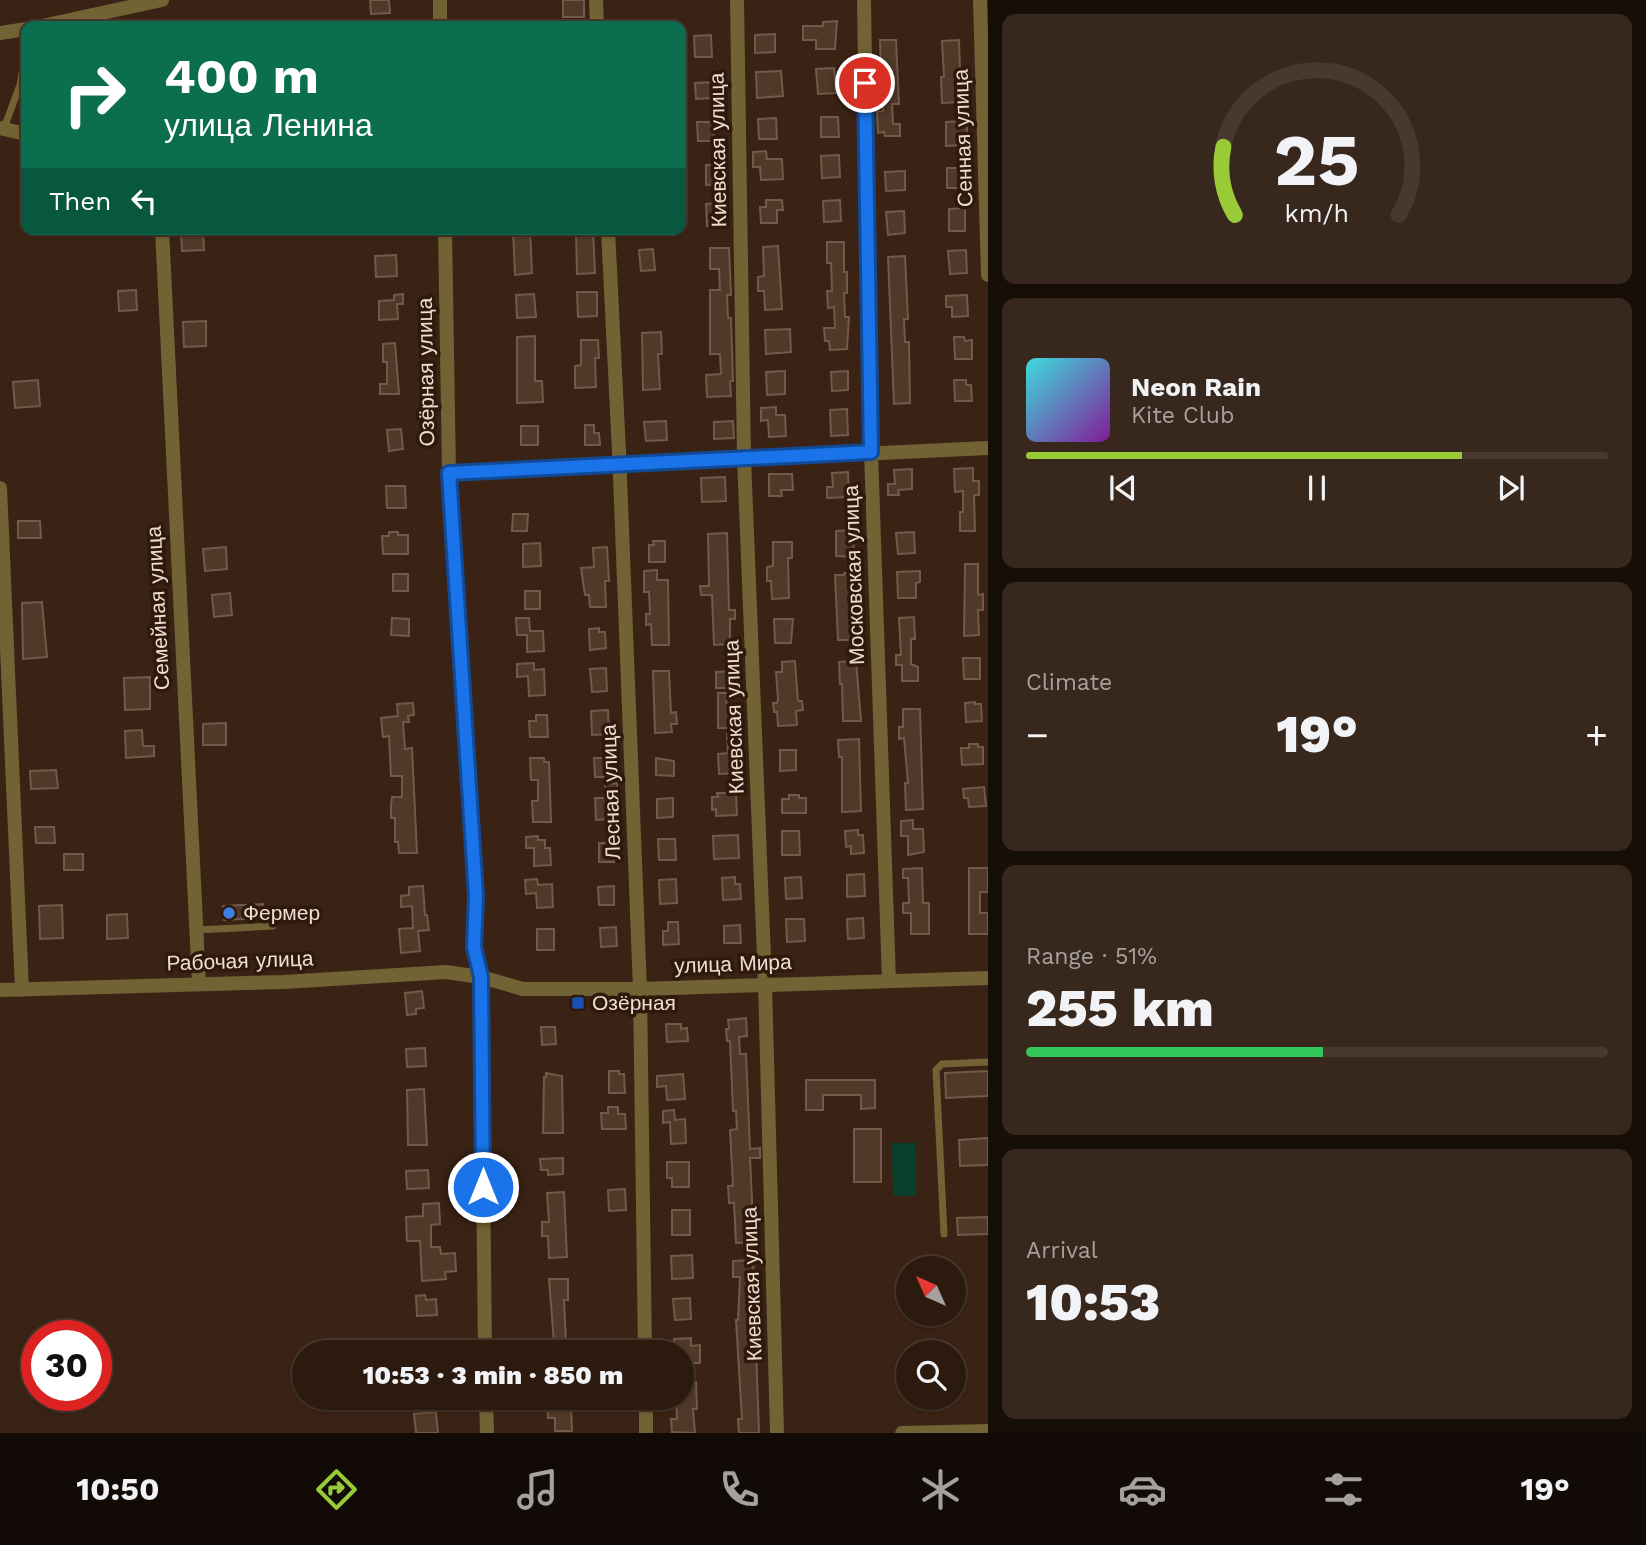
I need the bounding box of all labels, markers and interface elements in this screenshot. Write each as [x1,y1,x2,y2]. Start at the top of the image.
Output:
text: 400 m [164,47,319,105]
icon: right [49,49,140,140]
pin [835,53,895,113]
icon: arrive [846,64,884,102]
street label: Сенная улица [948,68,977,207]
street label: Киевская улица [704,72,731,228]
text: улица Ленина [164,106,373,144]
text: 25 [1274,117,1360,203]
icon: left [125,182,163,220]
text: Then [49,186,111,216]
text: km/h [1285,199,1349,228]
street label: Озёрная улица [412,297,439,447]
text: Neon Rain [1131,372,1261,402]
text: Kite Club [1131,402,1234,429]
icon: previous [1104,469,1142,507]
icon: pause [1298,469,1336,507]
icon: next [1492,469,1530,507]
street label: Московская улица [838,484,869,665]
street label: Семейная улица [141,525,174,691]
street label: Киевская улица [718,639,749,795]
text: Climate [1026,669,1112,696]
text: 19° [1276,704,1358,765]
text: − [1026,713,1049,757]
text: + [1585,713,1608,757]
street label: Лесная улица [596,724,625,860]
place label: Фермер [243,900,320,925]
marker: Фермер [221,905,237,921]
text: Range · 51% [1026,943,1157,970]
street label: Рабочая улица [166,945,314,976]
street label: улица Мира [674,949,792,978]
text: 255 km [1026,978,1214,1039]
place label: Озёрная [592,990,676,1015]
marker: Озёрная [570,995,586,1011]
position arrow [446,1150,520,1224]
street label: Киевская улица [736,1206,767,1362]
text: Arrival [1026,1237,1098,1264]
north arrow [896,1256,966,1326]
map controls [896,1256,966,1410]
text: 10:53 [1026,1272,1160,1333]
speed limit sign: 30 [21,1320,112,1411]
button: search [896,1340,966,1410]
text: 10:53 · 3 min · 850 m [363,1360,623,1390]
icon: directions [312,1465,361,1514]
icon: music [513,1465,562,1514]
icon: phone [715,1465,764,1514]
icon: climate [916,1465,965,1514]
icon: car [1118,1465,1167,1514]
icon: filters [1319,1465,1368,1514]
text: 10:50 [76,1470,160,1508]
text: 19° [1520,1470,1570,1508]

